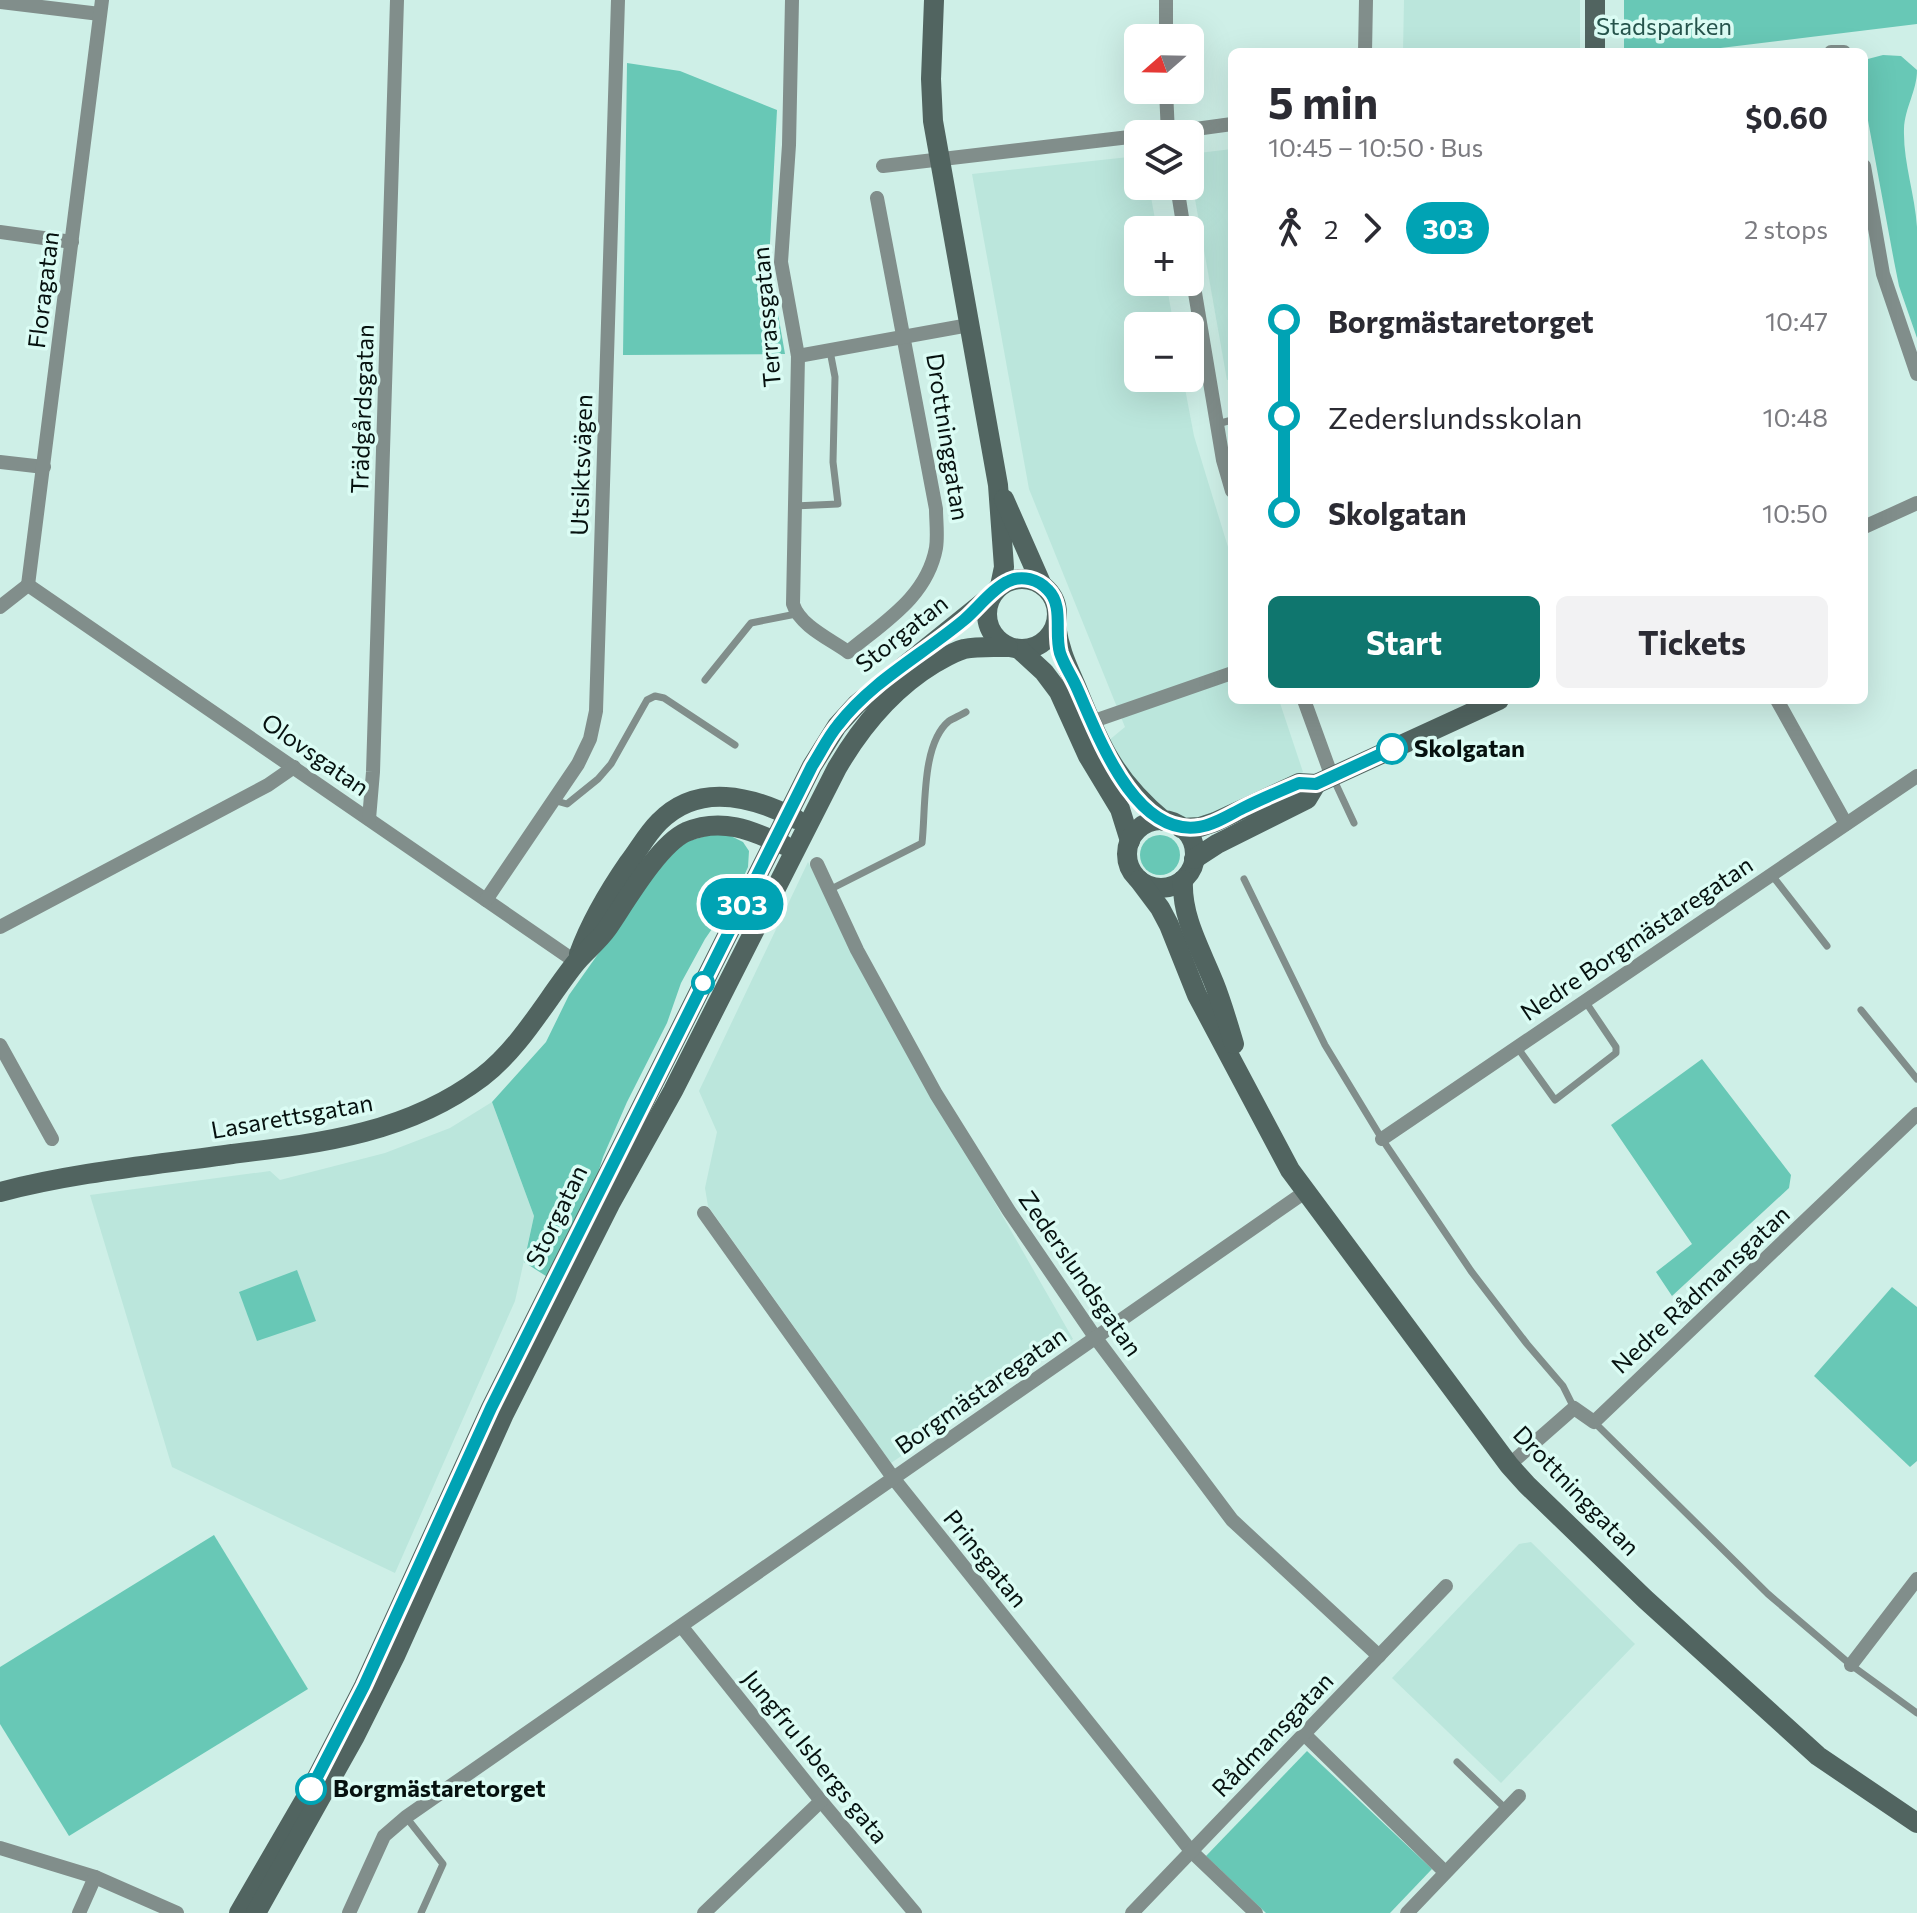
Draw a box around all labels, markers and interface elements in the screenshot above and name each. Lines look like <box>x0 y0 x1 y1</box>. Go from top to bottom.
park label: Stadsparken <box>1596 11 1732 40</box>
north arrow <box>1124 24 1204 104</box>
map controls <box>1124 24 1204 392</box>
text: 5 min <box>1268 74 1378 128</box>
text: $0.60 <box>1745 98 1828 135</box>
button: layers <box>1124 120 1204 200</box>
text: 10:45 – 10:50 · Bus <box>1268 131 1483 162</box>
icon: walk <box>1268 206 1312 250</box>
icon: forward <box>1350 206 1394 250</box>
text: 303 <box>1422 211 1473 245</box>
text: 2 <box>1324 213 1338 244</box>
text: 2 stops <box>1744 213 1828 244</box>
button: + <box>1124 216 1204 296</box>
street label: Floragatan <box>21 230 64 350</box>
street label: Terrassgatan <box>745 246 786 389</box>
text: Borgmästaretorget <box>1328 302 1594 339</box>
text: 10:47 <box>1765 305 1828 336</box>
button: − <box>1124 312 1204 392</box>
street label: Trädgårdsgatan <box>344 324 379 494</box>
street label: Drottninggatan <box>921 351 976 522</box>
street label: Utsiktsvägen <box>564 394 597 536</box>
text: Zederslundsskolan <box>1328 398 1582 435</box>
text: 10:48 <box>1762 401 1828 432</box>
text: Skolgatan <box>1328 494 1467 531</box>
text: 10:50 <box>1762 497 1828 528</box>
street label: Storgatan <box>849 588 953 678</box>
button: Start <box>1268 596 1540 688</box>
button: Tickets <box>1556 596 1828 688</box>
street label: Olovsgatan <box>257 706 375 801</box>
place label: Skolgatan <box>1414 733 1525 762</box>
marker: Skolgatan <box>1377 734 1407 764</box>
street label: Nedre Borgmästaregatan <box>1515 849 1758 1026</box>
line badge: 303 <box>696 878 788 930</box>
text: 303 <box>716 887 768 921</box>
unlabelled marker <box>692 972 714 994</box>
street label: Lasarettsgatan <box>209 1087 375 1144</box>
street label: Storgatan <box>519 1160 593 1271</box>
street label: Zederslundsgatan <box>1013 1185 1149 1361</box>
street label: Nedre Rådmansgatan <box>1605 1199 1795 1379</box>
street label: Borgmästaregatan <box>889 1320 1071 1460</box>
street label: Drottninggatan <box>1508 1419 1646 1561</box>
street label: Prinsgatan <box>938 1503 1034 1613</box>
street label: Jungfru Isbergs gata <box>737 1664 895 1849</box>
street label: Rådmansgatan <box>1205 1666 1339 1802</box>
place label: Borgmästaretorget <box>333 1773 546 1802</box>
marker: Borgmästaretorget <box>296 1774 326 1804</box>

